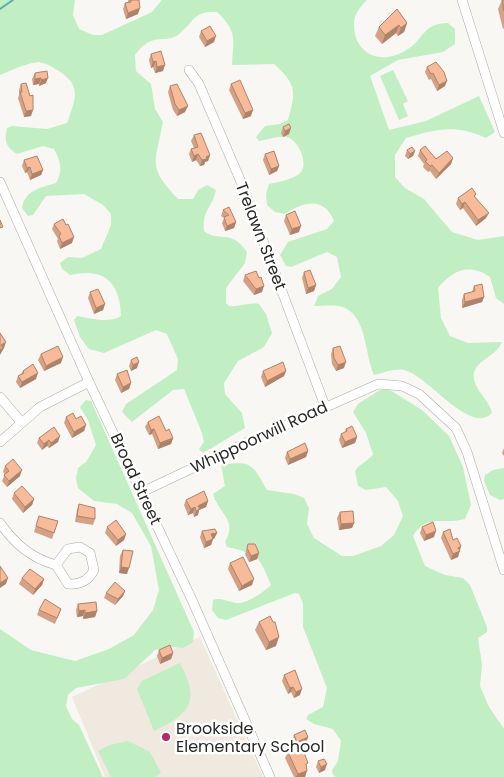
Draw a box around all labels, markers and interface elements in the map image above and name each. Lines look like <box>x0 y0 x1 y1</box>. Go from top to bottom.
street label: Trelawn Street <box>230 179 292 293</box>
street label: Whippoorwill Road <box>187 395 331 479</box>
street label: Broad Street <box>105 429 167 529</box>
place label: Brookside Elementary School <box>176 717 324 758</box>
marker: Brookside Elementary School <box>160 731 172 743</box>

